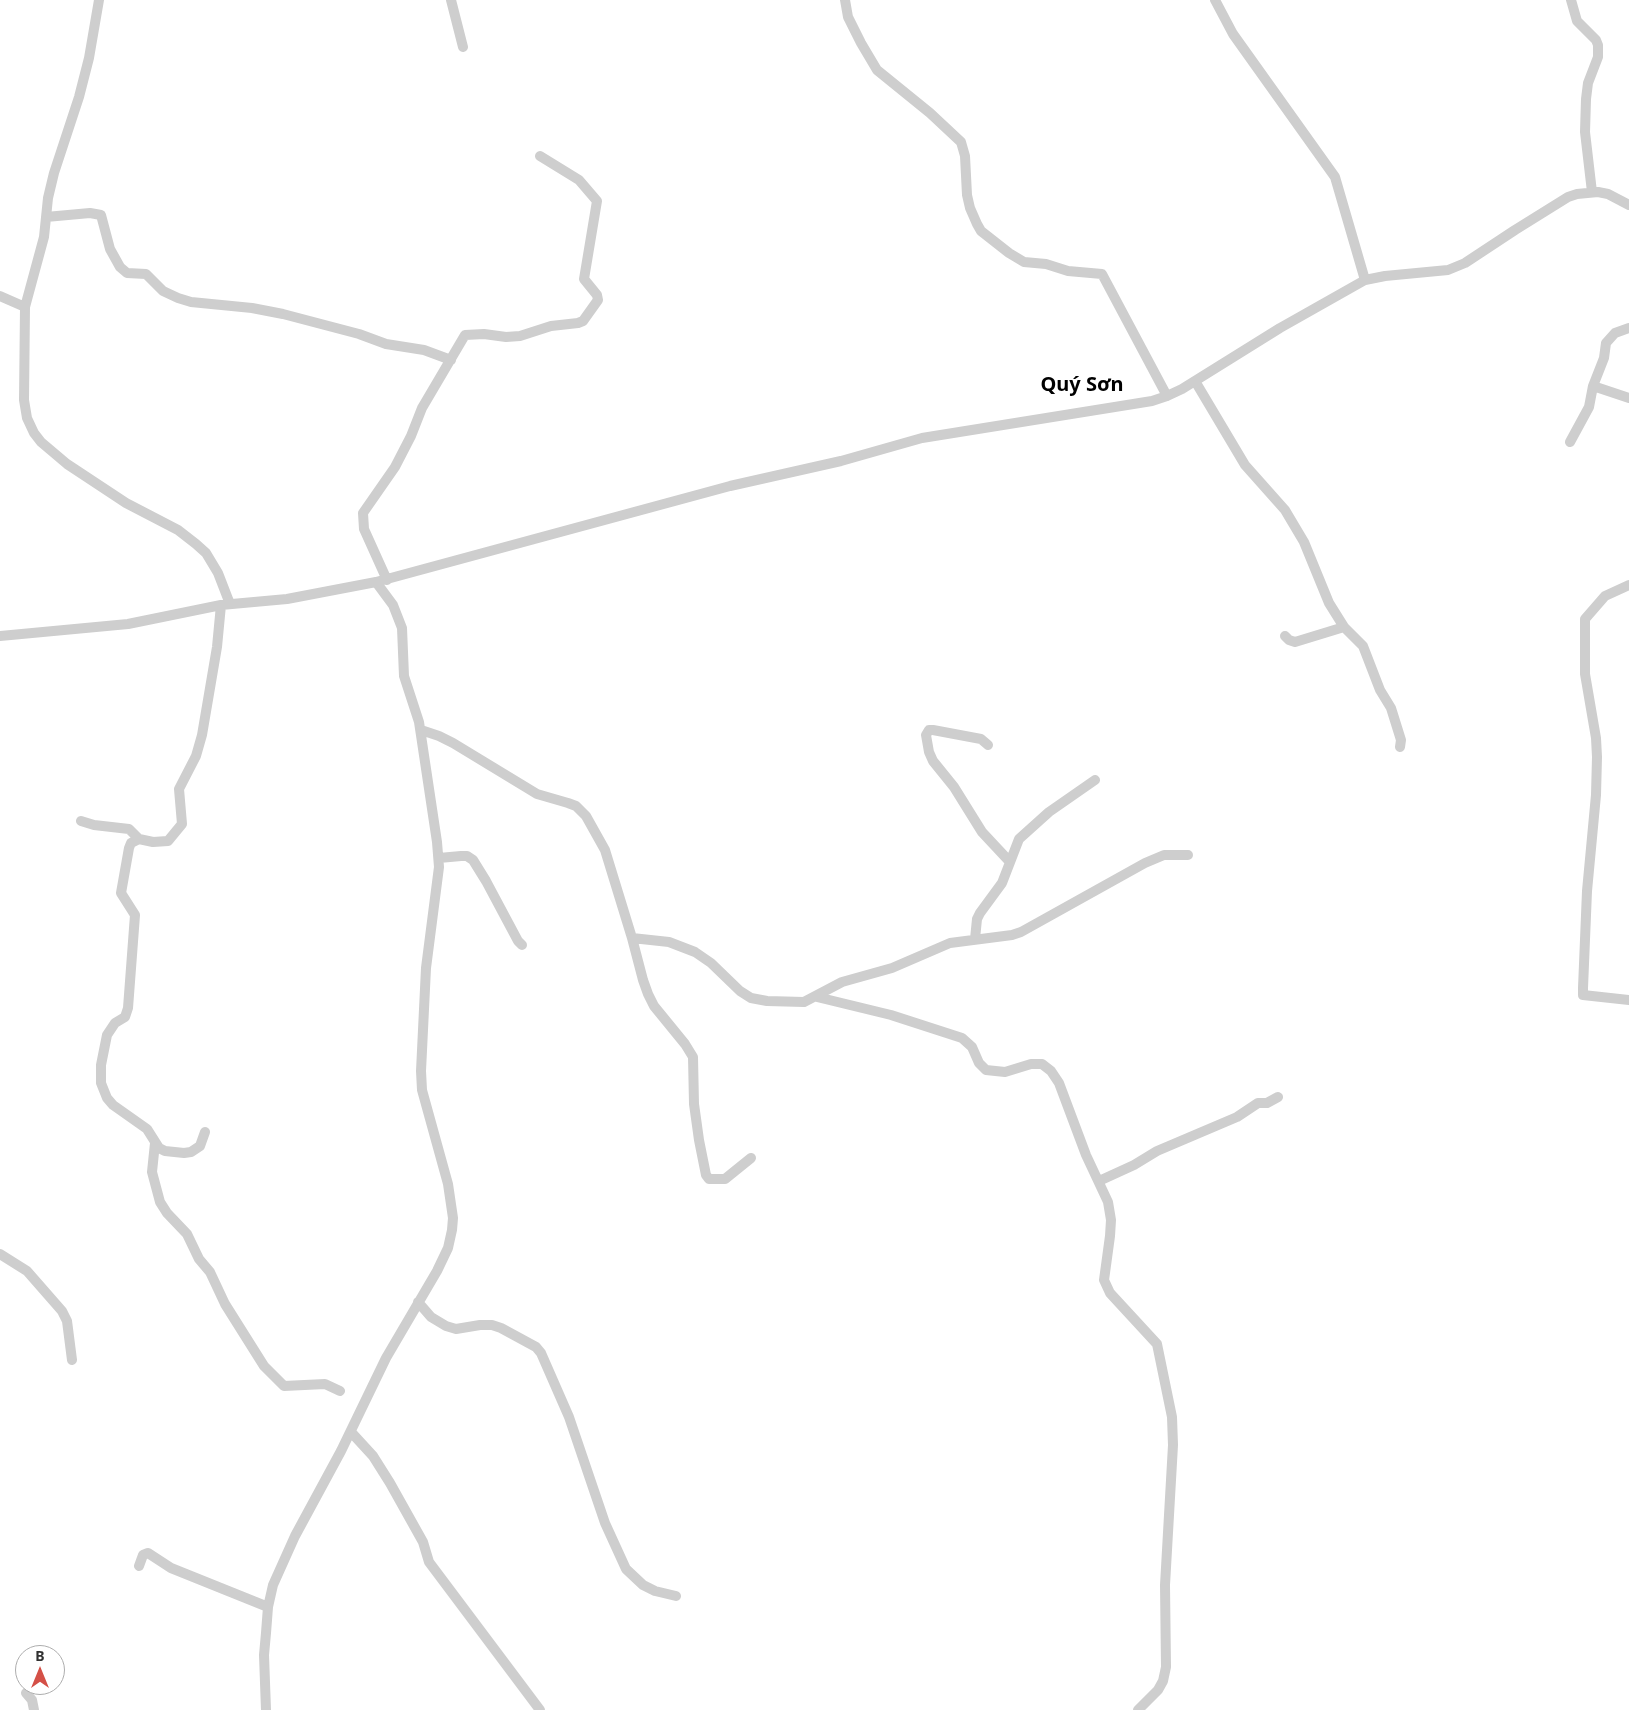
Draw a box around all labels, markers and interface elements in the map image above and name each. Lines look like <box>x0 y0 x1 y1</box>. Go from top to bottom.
district label: Quý Sơn <box>1040 373 1124 397</box>
north arrow <box>15 1645 65 1695</box>
text: B <box>35 1646 45 1665</box>

